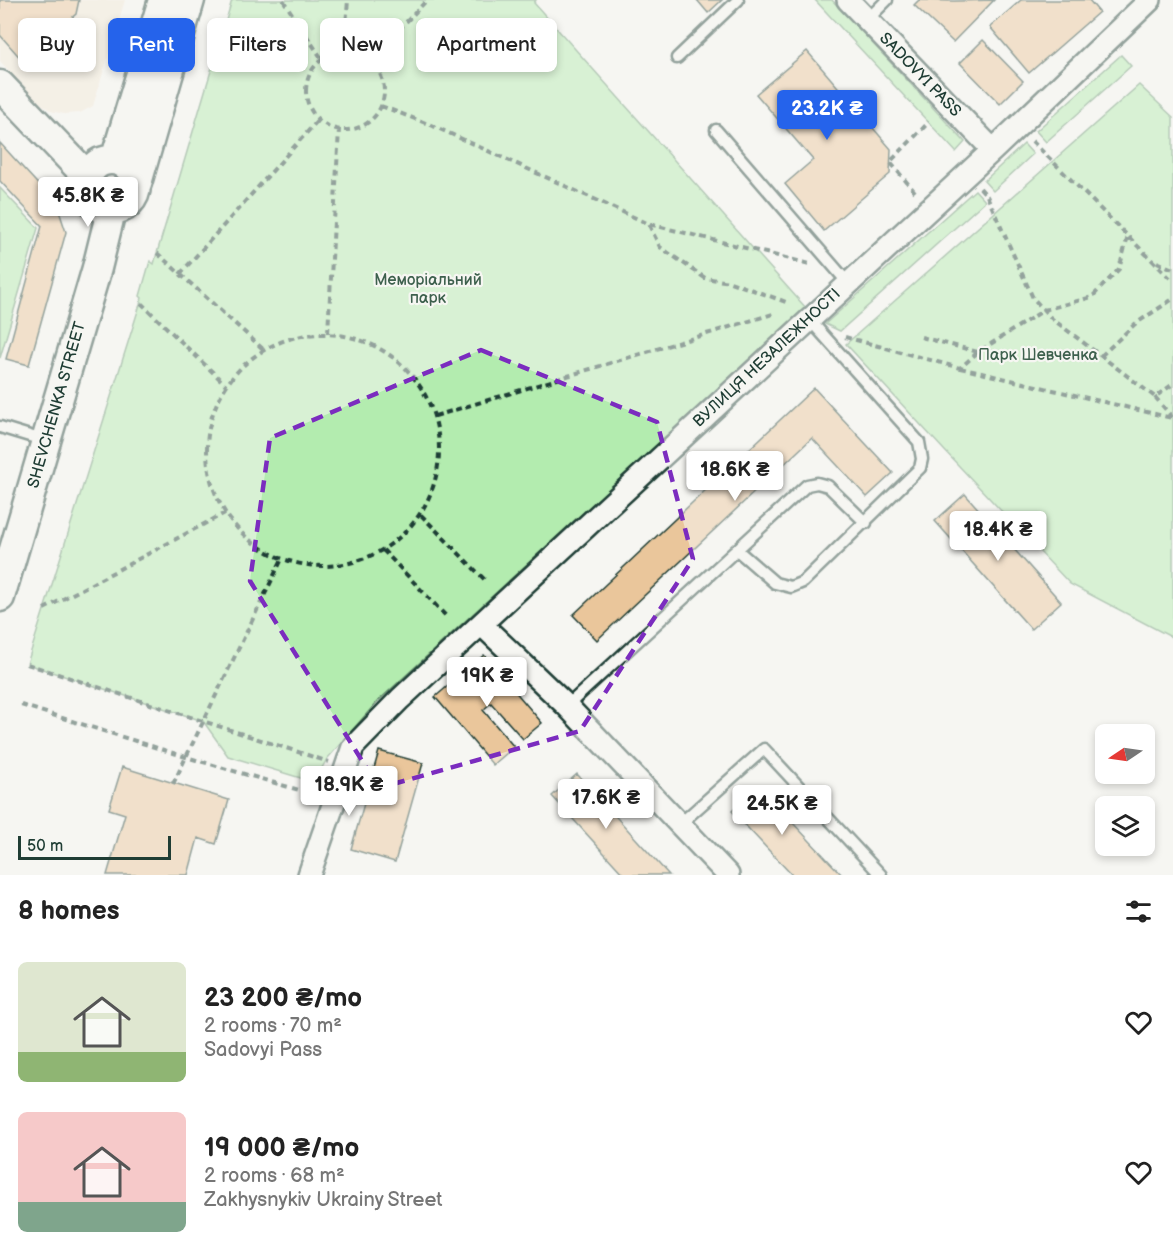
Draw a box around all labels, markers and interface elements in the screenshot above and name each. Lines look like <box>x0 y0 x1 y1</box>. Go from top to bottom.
chip: Buy <box>18 18 96 72</box>
chip: Rent <box>108 18 195 72</box>
chip: Filters <box>207 18 308 72</box>
chip: New <box>320 18 404 72</box>
chip: Apartment <box>416 18 557 72</box>
street label: SADOVYI PASS <box>875 29 965 121</box>
pin: 23.2K ₴ <box>772 90 882 141</box>
text: 23.2K ₴ <box>791 97 863 121</box>
pin: 45.8K ₴ <box>33 177 143 228</box>
text: 45.8K ₴ <box>52 184 124 208</box>
park label: Меморіальний парк <box>374 271 482 308</box>
street label: ВУЛИЦЯ НЕЗАЛЕЖНОСТІ <box>689 285 845 431</box>
street label: SHEVCHENKA STREET <box>24 319 90 490</box>
park label: Парк Шевченка <box>978 346 1099 365</box>
pin: 18.6K ₴ <box>680 451 790 502</box>
text: 18.6K ₴ <box>700 458 770 482</box>
pin: 18.4K ₴ <box>943 511 1053 562</box>
text: 18.4K ₴ <box>964 518 1032 542</box>
pin: 19K ₴ <box>445 657 529 708</box>
text: 19K ₴ <box>461 664 513 688</box>
north arrow <box>1095 724 1155 784</box>
map controls <box>1095 724 1155 856</box>
pin: 18.9K ₴ <box>294 766 404 817</box>
text: 18.9K ₴ <box>315 773 383 797</box>
pin: 17.6K ₴ <box>551 779 661 830</box>
pin: 24.5K ₴ <box>727 785 837 836</box>
text: 17.6K ₴ <box>572 786 640 810</box>
text: 24.5K ₴ <box>746 792 818 816</box>
button: layers <box>1095 796 1155 856</box>
scale bar <box>18 833 171 860</box>
text: 50 m <box>27 837 63 856</box>
icon: filters <box>1122 895 1155 928</box>
text: 8 homes <box>18 896 120 927</box>
text: 23 200 ₴/mo <box>204 983 362 1014</box>
icon: home <box>66 986 138 1058</box>
icon: heart <box>1122 1006 1155 1039</box>
text: 2 rooms · 70 m² <box>204 1014 342 1038</box>
text: Sadovyi Pass <box>204 1038 322 1062</box>
text: 19 000 ₴/mo <box>204 1133 359 1164</box>
icon: home <box>66 1136 138 1208</box>
icon: heart <box>1122 1156 1155 1189</box>
text: 2 rooms · 68 m² <box>204 1164 345 1188</box>
text: Zakhysnykiv Ukrainy Street <box>204 1188 442 1212</box>

